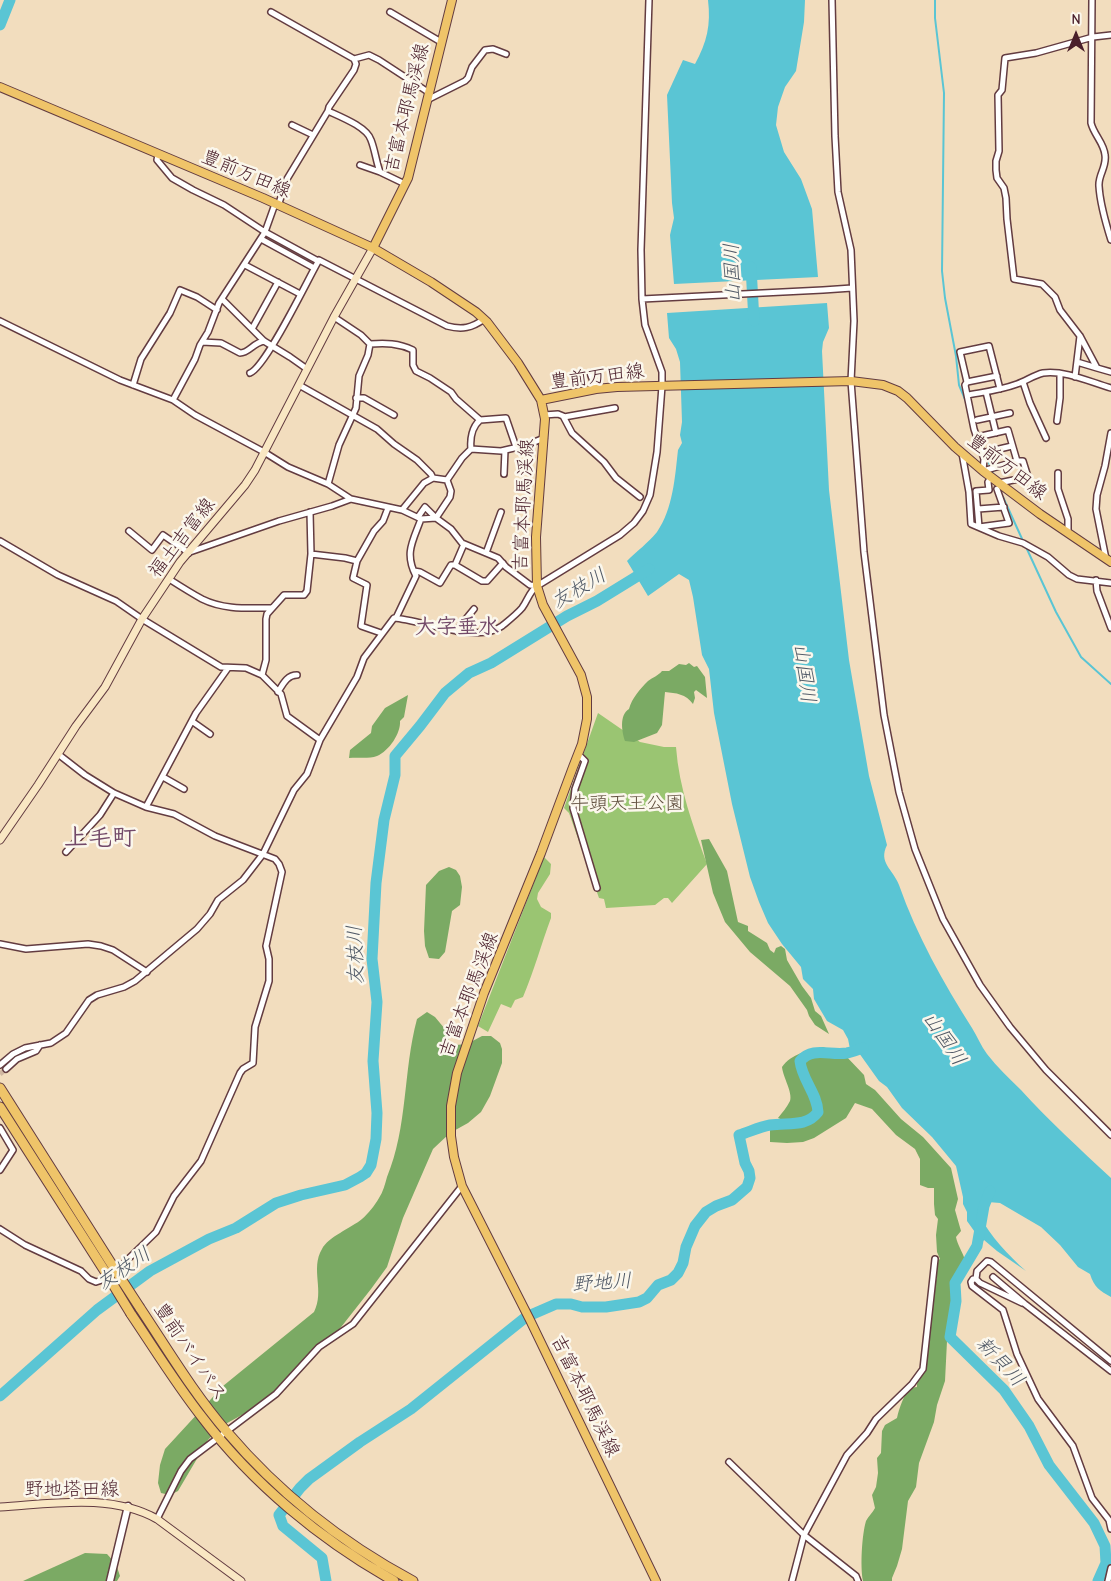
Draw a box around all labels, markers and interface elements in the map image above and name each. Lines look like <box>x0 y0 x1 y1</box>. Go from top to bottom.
north arrow <box>1051 10 1101 60</box>
text: N <box>1071 11 1081 28</box>
street label: 吉富本耶馬渓線 <box>380 41 434 175</box>
street label: 豊前万田線 <box>198 145 294 203</box>
water label: 山国川 <box>720 243 746 303</box>
street label: 豊前万田線 <box>548 360 646 394</box>
street label: 豊前万田線 <box>963 429 1051 505</box>
street label: 吉富本耶馬渓線 <box>509 438 539 572</box>
street label: 福土吉富線 <box>144 494 220 582</box>
water label: 友枝川 <box>547 563 611 615</box>
district label: 大字垂水 <box>415 614 499 640</box>
water label: 山国川 <box>788 642 820 704</box>
park label: 牛頭天王公園 <box>570 793 684 815</box>
district label: 上毛町 <box>64 824 136 852</box>
water label: 友枝川 <box>343 925 369 985</box>
street label: 吉富本耶馬渓線 <box>435 929 503 1061</box>
water label: 山国川 <box>917 1007 971 1071</box>
water label: 友枝川 <box>92 1242 156 1296</box>
water label: 野地川 <box>571 1269 633 1297</box>
street label: 豊前バイパス <box>149 1298 231 1406</box>
street label: 吉富本耶馬渓線 <box>546 1331 624 1461</box>
water label: 新貝川 <box>971 1332 1029 1392</box>
street label: 野地塔田線 <box>25 1479 119 1501</box>

